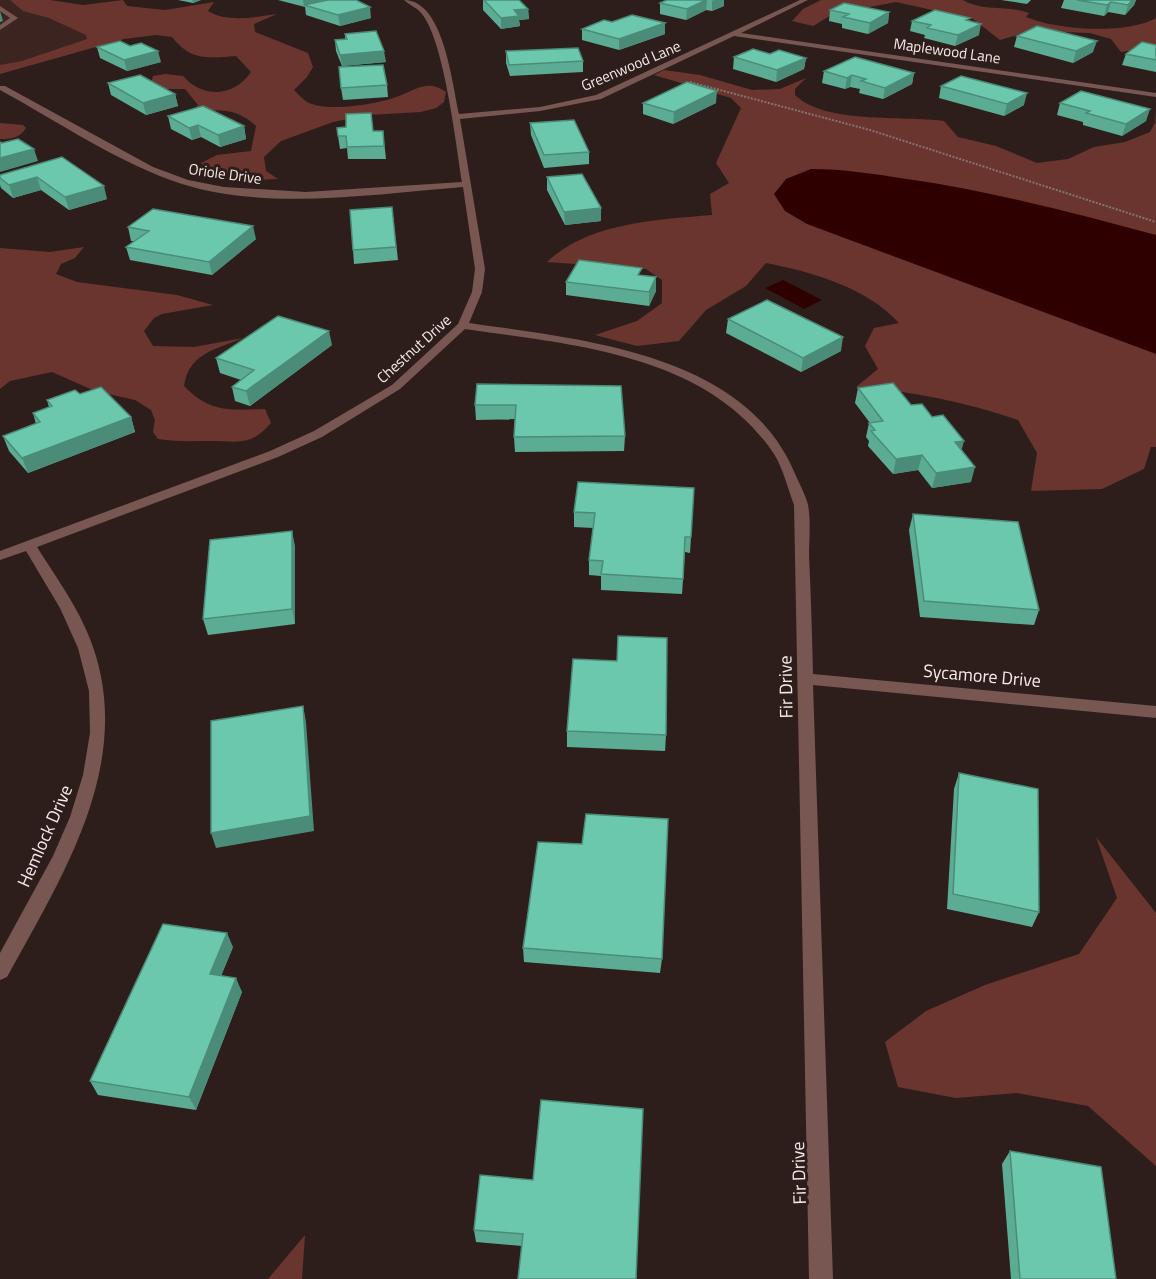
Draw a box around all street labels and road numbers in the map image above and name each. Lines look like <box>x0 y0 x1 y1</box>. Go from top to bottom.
street label: Maplewood Lane <box>892 32 1002 69</box>
street label: Greenwood Lane <box>577 34 684 97</box>
street label: Oriole Drive <box>187 157 263 190</box>
street label: Chestnut Drive <box>371 309 456 388</box>
street label: Fir Drive <box>771 655 800 719</box>
street label: Sycamore Drive <box>922 657 1042 694</box>
street label: Hemlock Drive <box>10 780 79 891</box>
street label: Fir Drive <box>784 1141 813 1205</box>

